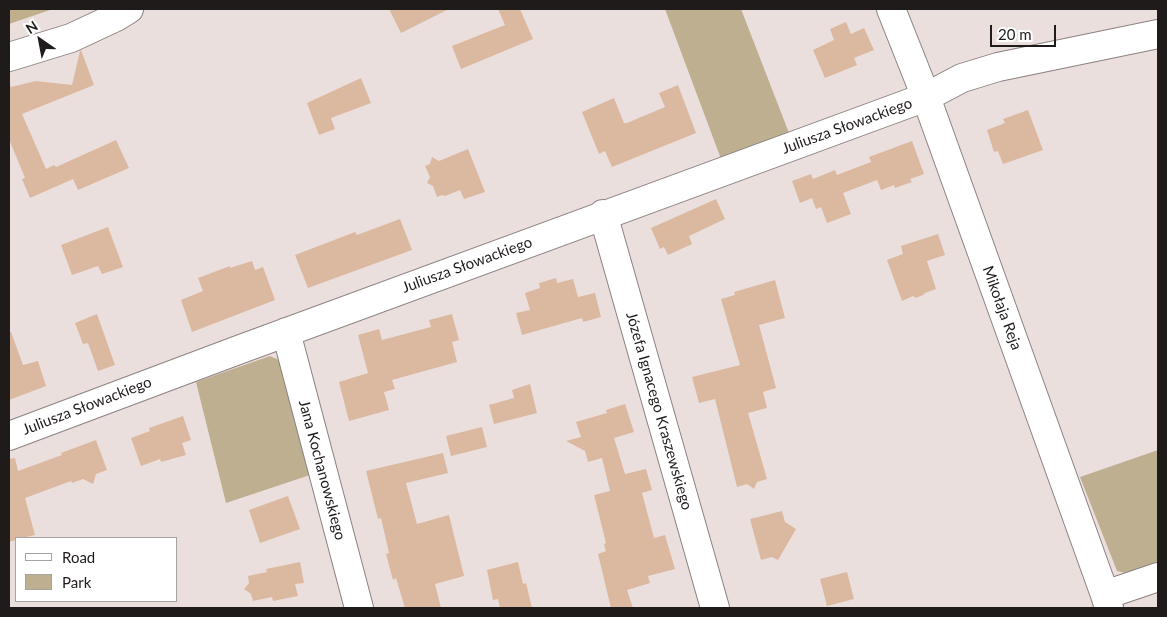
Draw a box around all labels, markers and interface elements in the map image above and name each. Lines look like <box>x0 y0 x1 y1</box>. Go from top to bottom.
north arrow <box>15 15 65 65</box>
scale bar <box>992 15 1058 47</box>
text: N <box>22 17 41 37</box>
text: 20 m <box>998 25 1032 43</box>
street label: Juliusza Słowackiego <box>779 94 915 158</box>
street label: Juliusza Słowackiego <box>399 233 535 297</box>
street label: Mikołaja Reja <box>978 264 1026 352</box>
street label: Józefa Ignacego Kraszewskiego <box>622 310 696 512</box>
street label: Juliusza Słowackiego <box>20 373 154 439</box>
street label: Jana Kochanowskiego <box>295 398 349 542</box>
legend <box>15 537 178 602</box>
text: Road <box>62 548 95 566</box>
text: Park <box>62 573 91 591</box>

